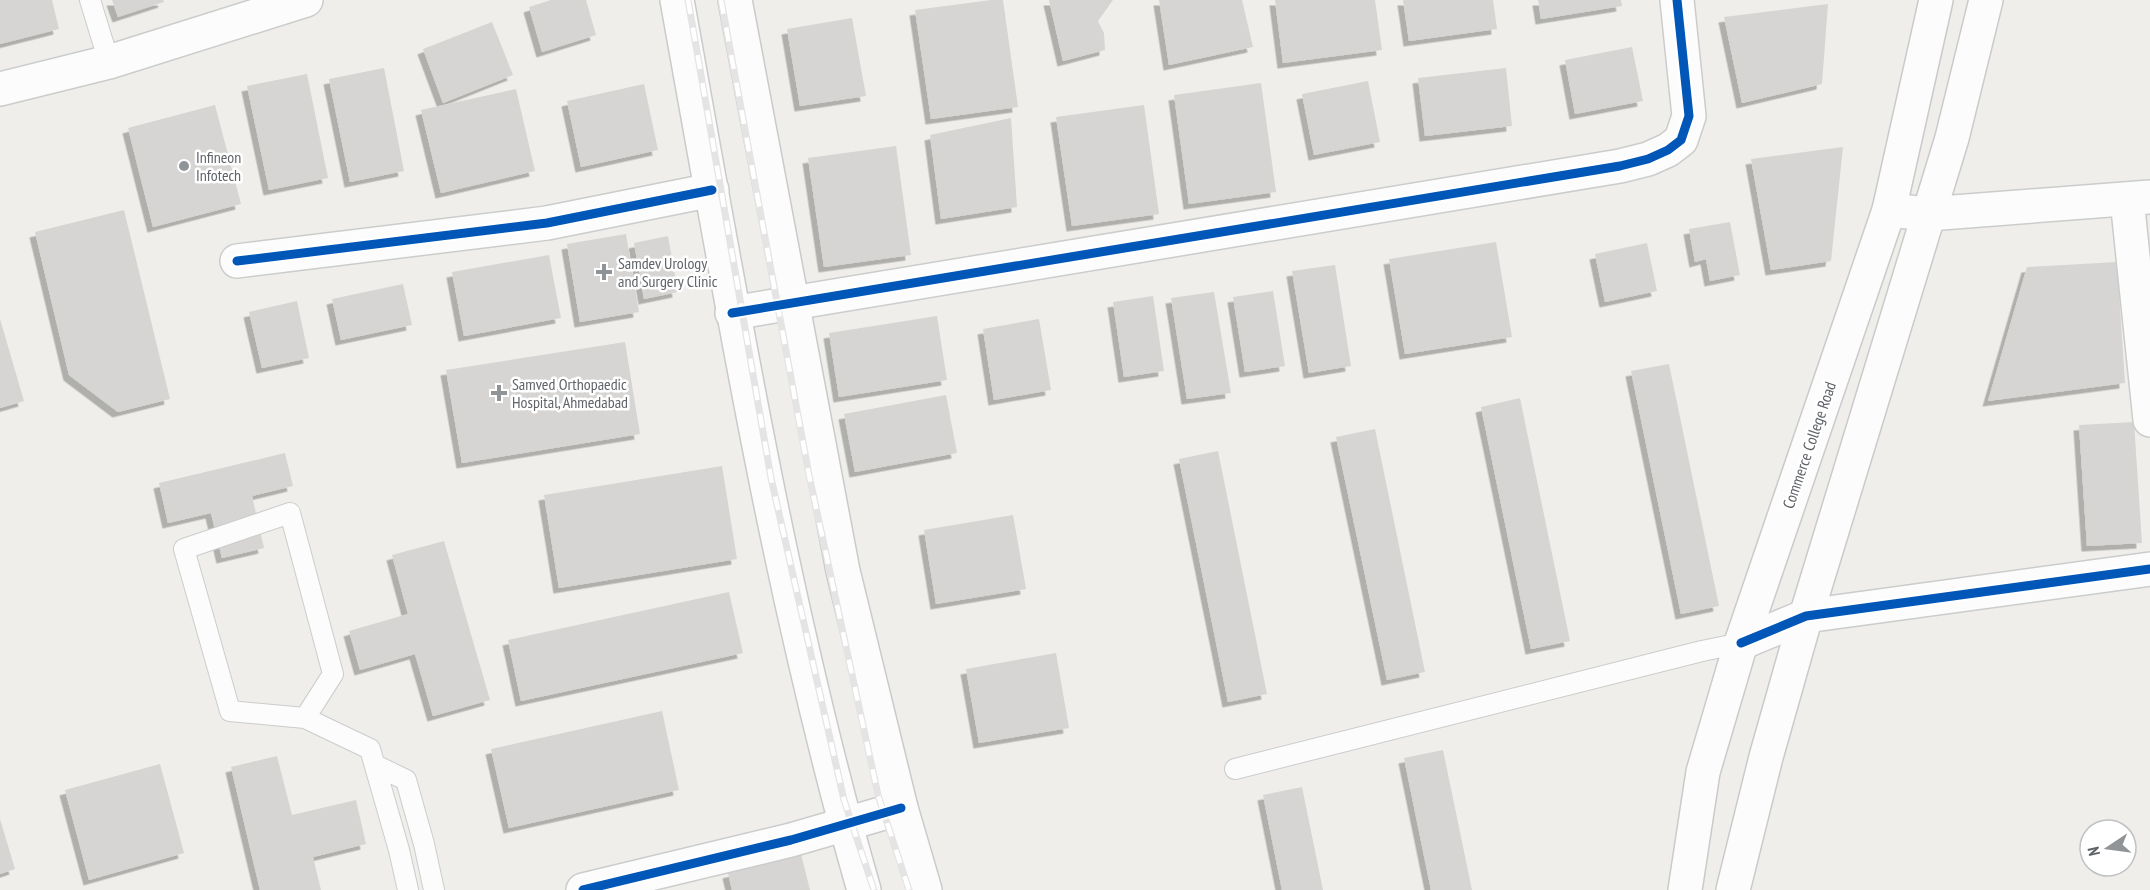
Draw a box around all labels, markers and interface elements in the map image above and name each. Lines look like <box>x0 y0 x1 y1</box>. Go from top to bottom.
place label: Infineon Infotech <box>196 147 241 185</box>
marker: Infineon Infotech <box>177 159 191 173</box>
place label: Samdev Urology and Surgery Clinic <box>618 253 718 291</box>
marker: Samdev Urology and Surgery Clinic <box>595 263 613 281</box>
place label: Samved Orthopaedic Hospital, Ahmedabad <box>512 374 628 412</box>
street label: Commerce College Road <box>1778 379 1840 511</box>
marker: Samved Orthopaedic Hospital, Ahmedabad <box>490 384 508 402</box>
north arrow <box>2078 818 2138 878</box>
text: N <box>2083 845 2104 858</box>

